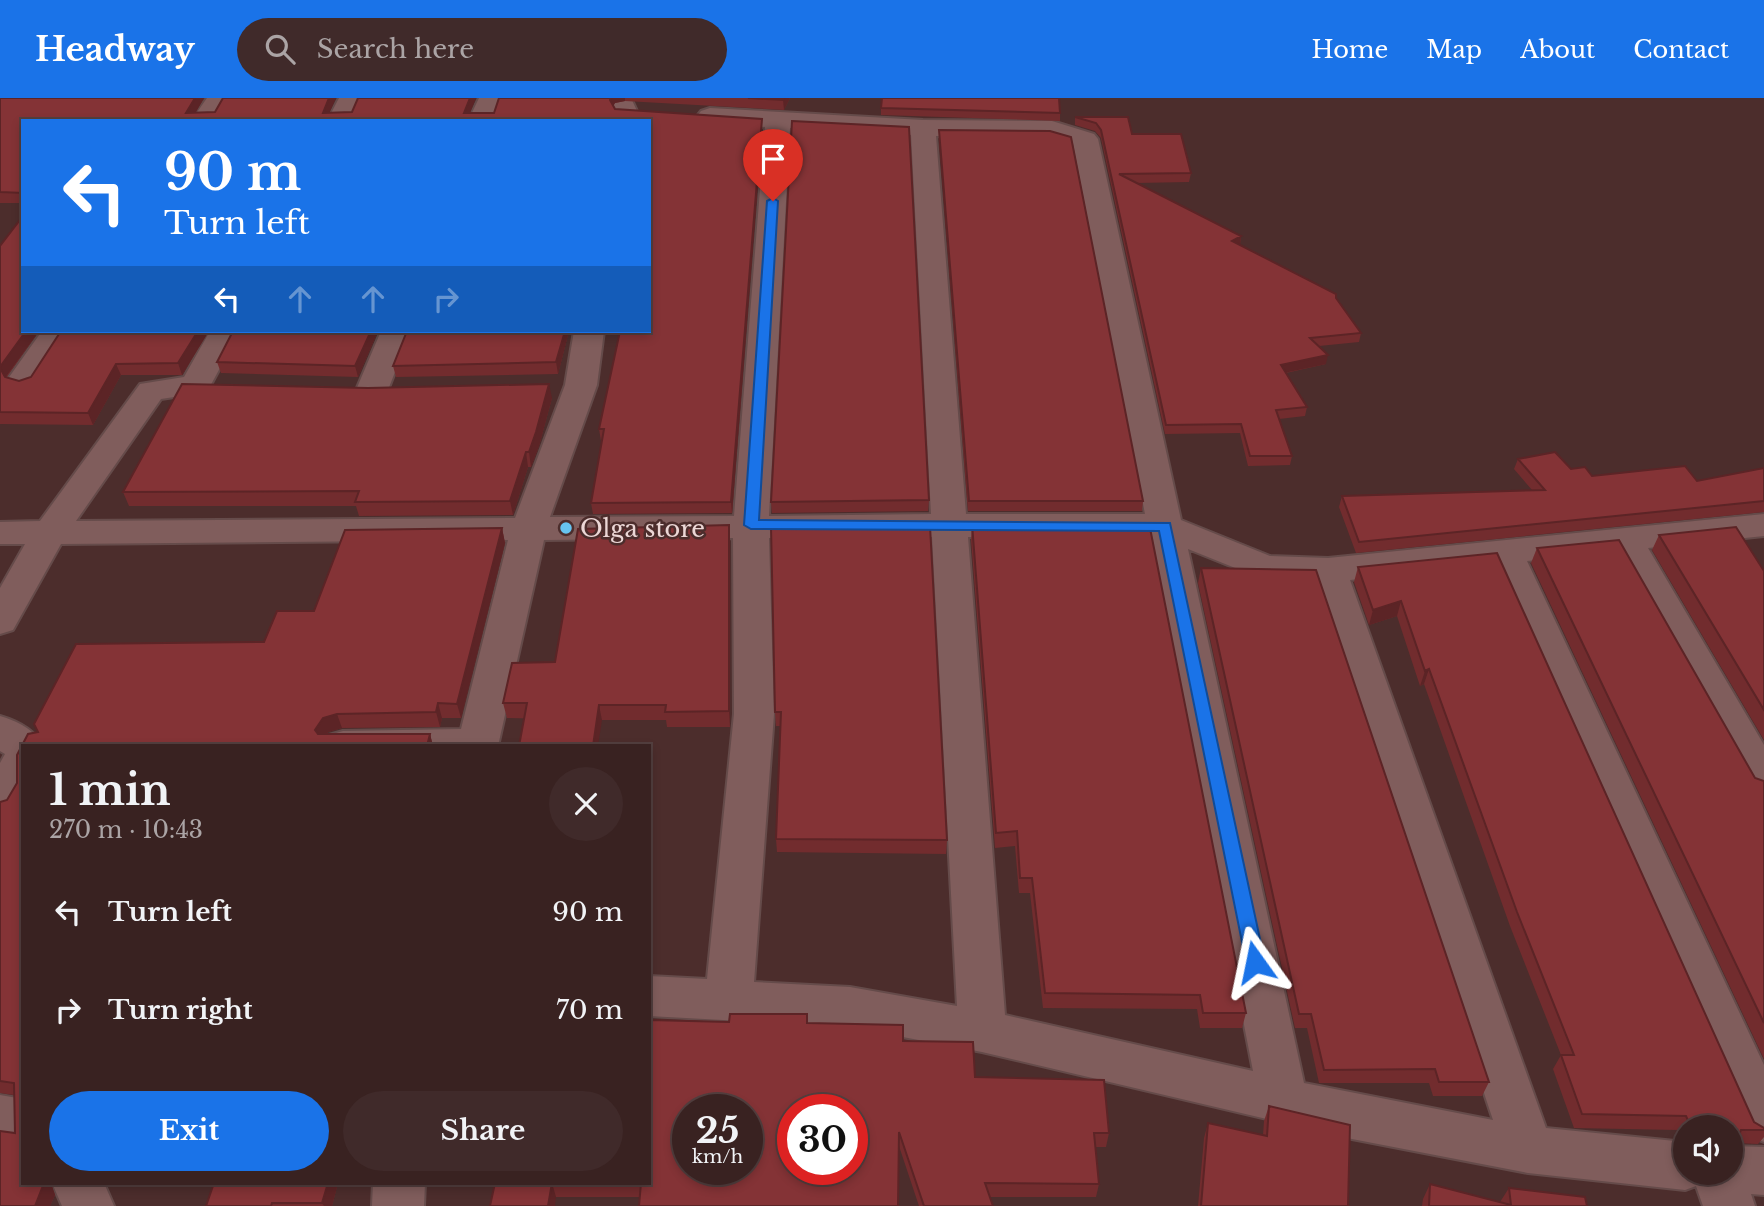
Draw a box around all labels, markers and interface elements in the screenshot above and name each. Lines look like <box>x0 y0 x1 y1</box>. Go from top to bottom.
search box <box>237 18 727 81</box>
text: Headway <box>35 29 195 70</box>
icon: search <box>261 30 299 68</box>
text: Search here <box>317 33 474 65</box>
text: Home <box>1312 35 1388 64</box>
text: Map <box>1426 35 1482 64</box>
text: About <box>1520 35 1595 64</box>
text: Contact <box>1633 35 1729 64</box>
pin <box>743 129 803 201</box>
icon: arrive <box>754 140 792 178</box>
text: 90 m <box>164 142 301 203</box>
icon: left <box>49 147 140 238</box>
text: Turn left <box>164 203 310 243</box>
icon: left <box>208 280 246 318</box>
icon: ahead <box>281 280 319 318</box>
icon: ahead <box>354 280 392 318</box>
icon: right <box>427 280 465 318</box>
place label: Olga store <box>580 514 705 543</box>
marker: Olga store <box>558 520 574 536</box>
text: 1 min <box>49 764 171 816</box>
button: close <box>549 767 623 841</box>
text: 270 m · 10:43 <box>49 816 203 844</box>
icon: left <box>49 893 87 931</box>
text: Turn left <box>108 896 232 928</box>
text: 90 m <box>552 896 623 928</box>
position arrow <box>1218 925 1292 999</box>
icon: right <box>49 991 87 1029</box>
text: Turn right <box>108 994 253 1026</box>
text: 70 m <box>556 994 623 1026</box>
button: Exit <box>49 1091 329 1171</box>
button: Share <box>343 1091 623 1171</box>
speed limit sign: 30 <box>777 1094 868 1185</box>
text: 25 <box>696 1109 739 1152</box>
map controls <box>1673 1115 1743 1185</box>
button: sound <box>1673 1115 1743 1185</box>
text: km/h <box>692 1146 743 1168</box>

